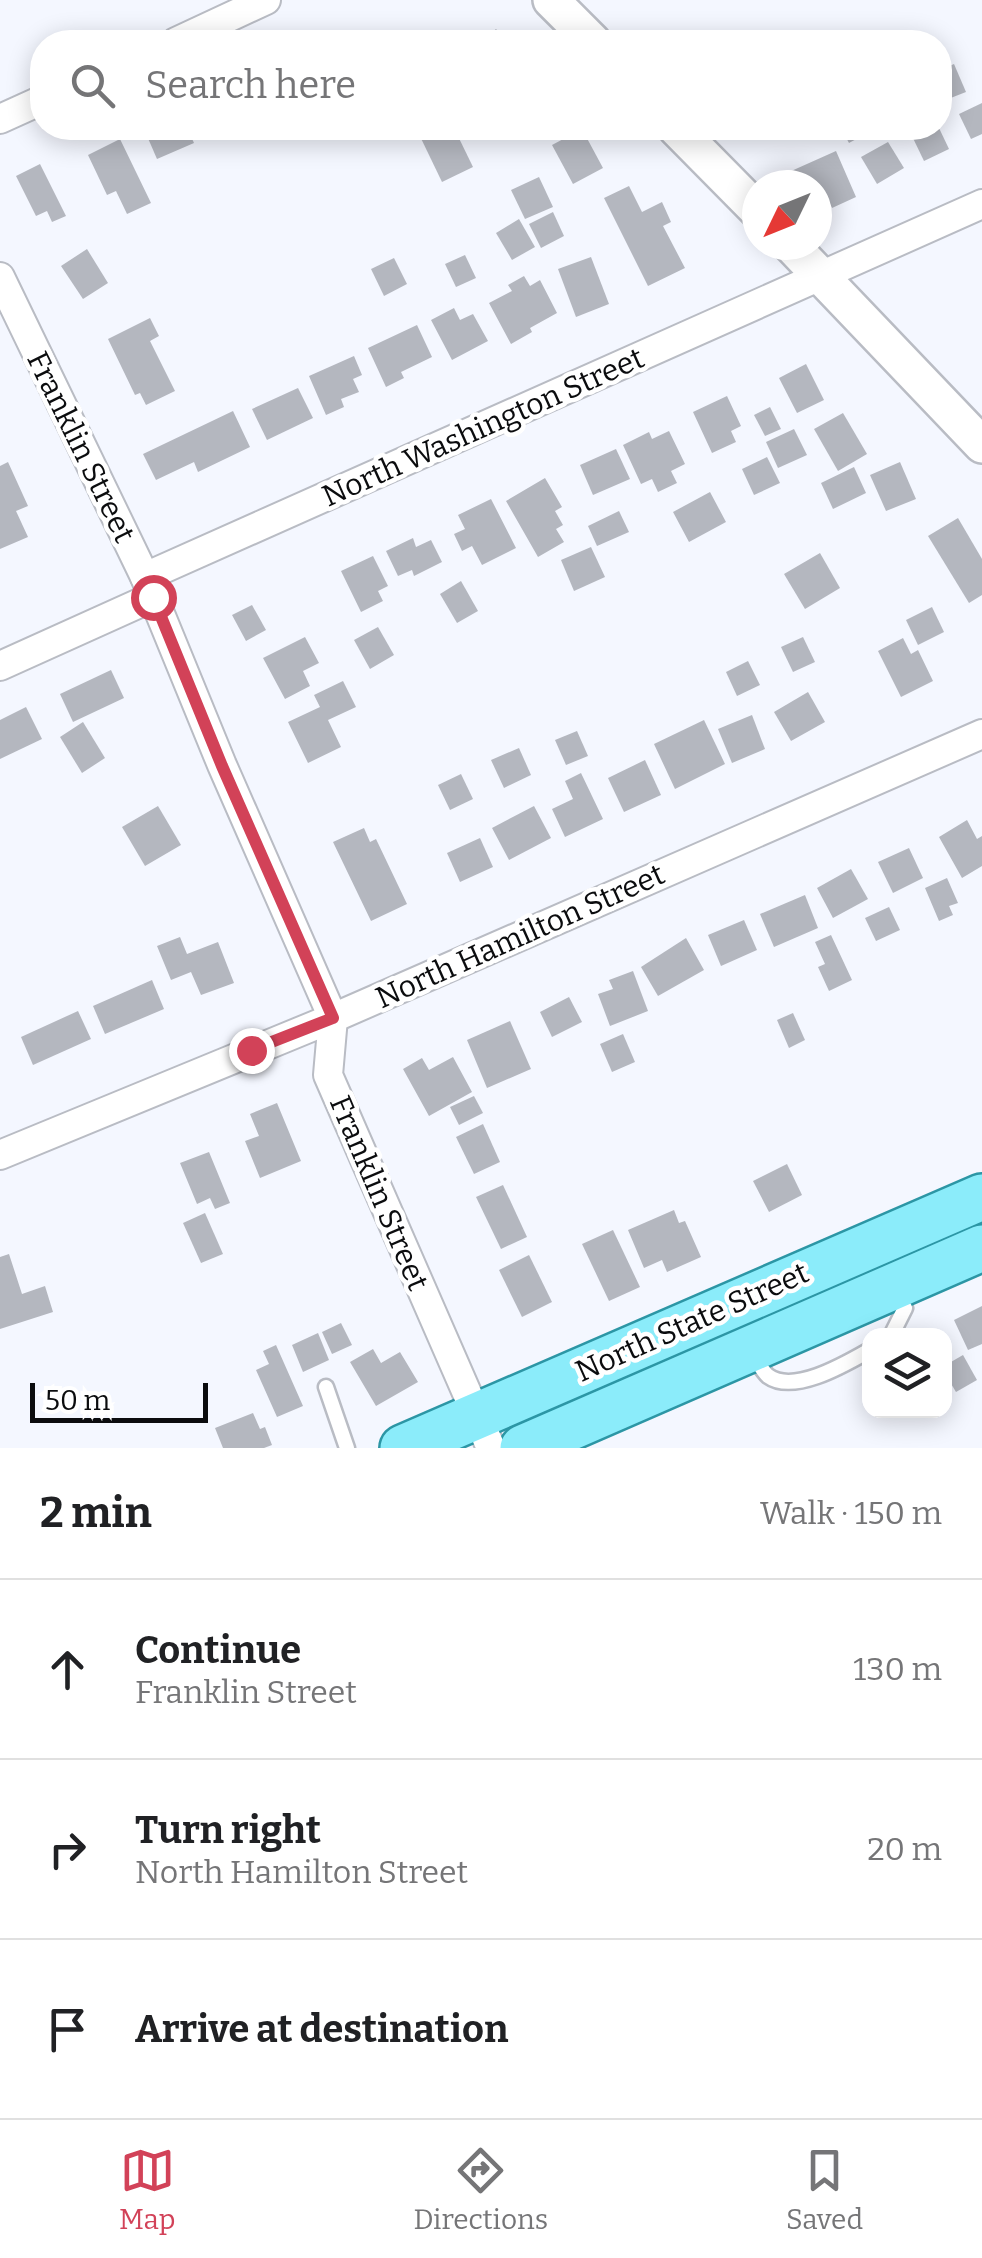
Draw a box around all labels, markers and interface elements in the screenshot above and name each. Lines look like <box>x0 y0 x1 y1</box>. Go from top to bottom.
search box <box>30 30 952 140</box>
icon: search <box>65 58 120 113</box>
text: Search here <box>145 62 356 108</box>
north arrow <box>742 170 832 260</box>
street label: North Washington Street <box>316 340 650 514</box>
street label: Franklin Street <box>19 346 143 548</box>
route start <box>131 575 177 621</box>
street label: North Hamilton Street <box>370 856 670 1016</box>
route end <box>229 1028 275 1074</box>
street label: Franklin Street <box>322 1090 436 1296</box>
street label: North State Street <box>570 1254 814 1390</box>
map controls <box>862 1328 952 1418</box>
button: layers <box>862 1328 952 1418</box>
scale bar <box>30 1378 208 1422</box>
text: 50 m <box>45 1384 110 1417</box>
text: 2 min <box>40 1488 152 1538</box>
text: Walk · 150 m <box>760 1494 942 1532</box>
text: Continue <box>135 1627 301 1673</box>
icon: ahead <box>40 1642 95 1697</box>
text: 130 m <box>853 1650 942 1688</box>
text: Franklin Street <box>135 1673 357 1711</box>
text: Turn right <box>135 1807 321 1853</box>
icon: right <box>40 1822 95 1877</box>
text: 20 m <box>867 1830 942 1868</box>
text: North Hamilton Street <box>135 1853 468 1891</box>
icon: arrive <box>40 2002 95 2057</box>
text: Arrive at destination <box>135 2006 508 2052</box>
tab: Map <box>119 2143 175 2236</box>
tab: Directions <box>413 2143 548 2236</box>
tab: Saved <box>786 2143 863 2236</box>

